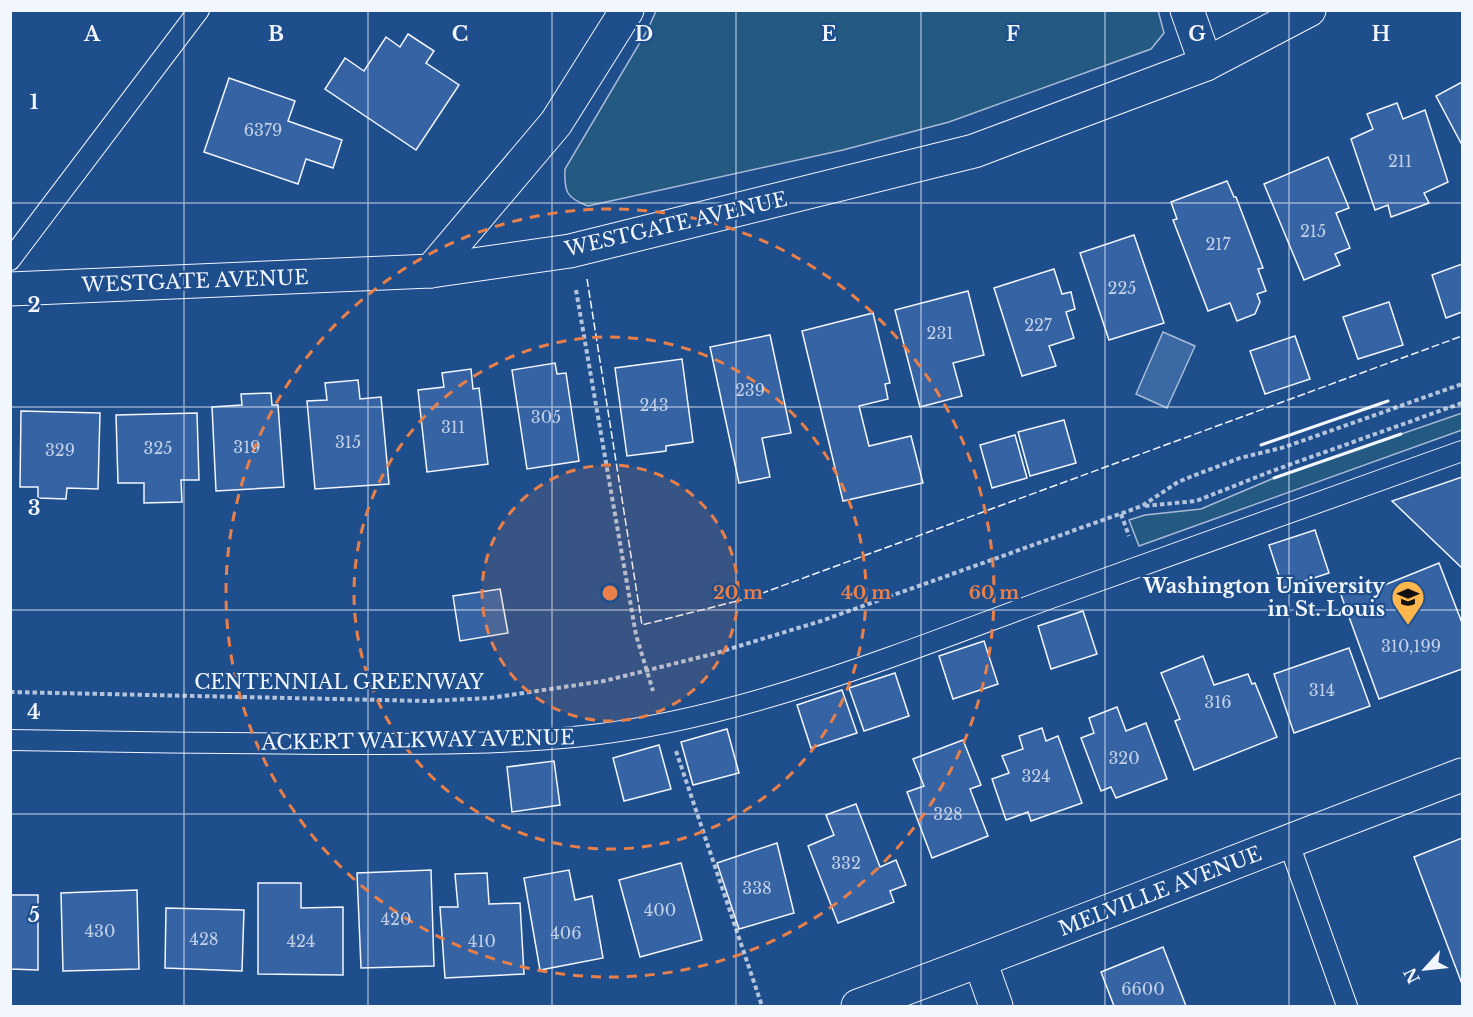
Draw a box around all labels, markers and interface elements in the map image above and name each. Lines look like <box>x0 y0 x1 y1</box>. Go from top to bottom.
text: A <box>83 22 101 46</box>
text: B <box>268 22 284 46</box>
text: C <box>452 22 468 46</box>
text: D <box>635 22 653 46</box>
text: E <box>821 22 837 46</box>
text: F <box>1006 22 1020 46</box>
text: G <box>1188 22 1206 46</box>
text: H <box>1372 22 1391 46</box>
text: 1 <box>30 90 39 114</box>
house number: 6379 <box>244 120 282 140</box>
house number: 211 <box>1388 151 1412 171</box>
street label: WESTGATE AVENUE <box>562 187 789 261</box>
house number: 215 <box>1300 221 1326 241</box>
house number: 217 <box>1205 234 1231 254</box>
street label: WESTGATE AVENUE <box>80 265 309 297</box>
house number: 225 <box>1108 278 1136 298</box>
text: 2 <box>27 293 41 317</box>
house number: 227 <box>1024 315 1053 335</box>
house number: 231 <box>927 323 953 343</box>
house number: 239 <box>735 380 765 400</box>
house number: 243 <box>639 395 669 415</box>
house number: 305 <box>531 407 561 427</box>
house number: 311 <box>441 417 465 437</box>
house number: 315 <box>335 432 361 452</box>
house number: 319 <box>233 437 261 457</box>
house number: 325 <box>144 438 172 458</box>
house number: 329 <box>45 440 75 460</box>
text: 3 <box>28 496 40 520</box>
place label: Washington University in St. Louis <box>1142 574 1386 621</box>
school or university icon: Washington University in St. Louis <box>1390 579 1426 626</box>
text: 20 m <box>713 582 763 604</box>
text: 40 m <box>841 582 891 604</box>
text: 60 m <box>969 582 1019 604</box>
centre of rings <box>600 583 620 603</box>
house number: 310,199 <box>1381 636 1441 656</box>
street label: CENTENNIAL GREENWAY <box>194 670 484 694</box>
house number: 314 <box>1309 680 1335 700</box>
house number: 316 <box>1204 692 1232 712</box>
text: 4 <box>27 700 41 724</box>
street label: ACKERT WALKWAY AVENUE <box>260 725 575 755</box>
house number: 320 <box>1108 748 1140 768</box>
house number: 324 <box>1021 766 1051 786</box>
house number: 328 <box>933 804 963 824</box>
street label: MELVILLE AVENUE <box>1055 841 1265 941</box>
house number: 332 <box>831 853 861 873</box>
house number: 338 <box>742 878 772 898</box>
house number: 400 <box>644 900 676 920</box>
text: 5 <box>28 903 40 927</box>
house number: 420 <box>381 909 411 929</box>
house number: 430 <box>85 921 115 941</box>
house number: 406 <box>550 923 582 943</box>
house number: 428 <box>190 929 218 949</box>
house number: 424 <box>287 931 315 951</box>
house number: 410 <box>468 931 496 951</box>
north arrow <box>1395 939 1455 999</box>
text: N <box>1399 965 1424 987</box>
house number: 6600 <box>1121 979 1165 999</box>

